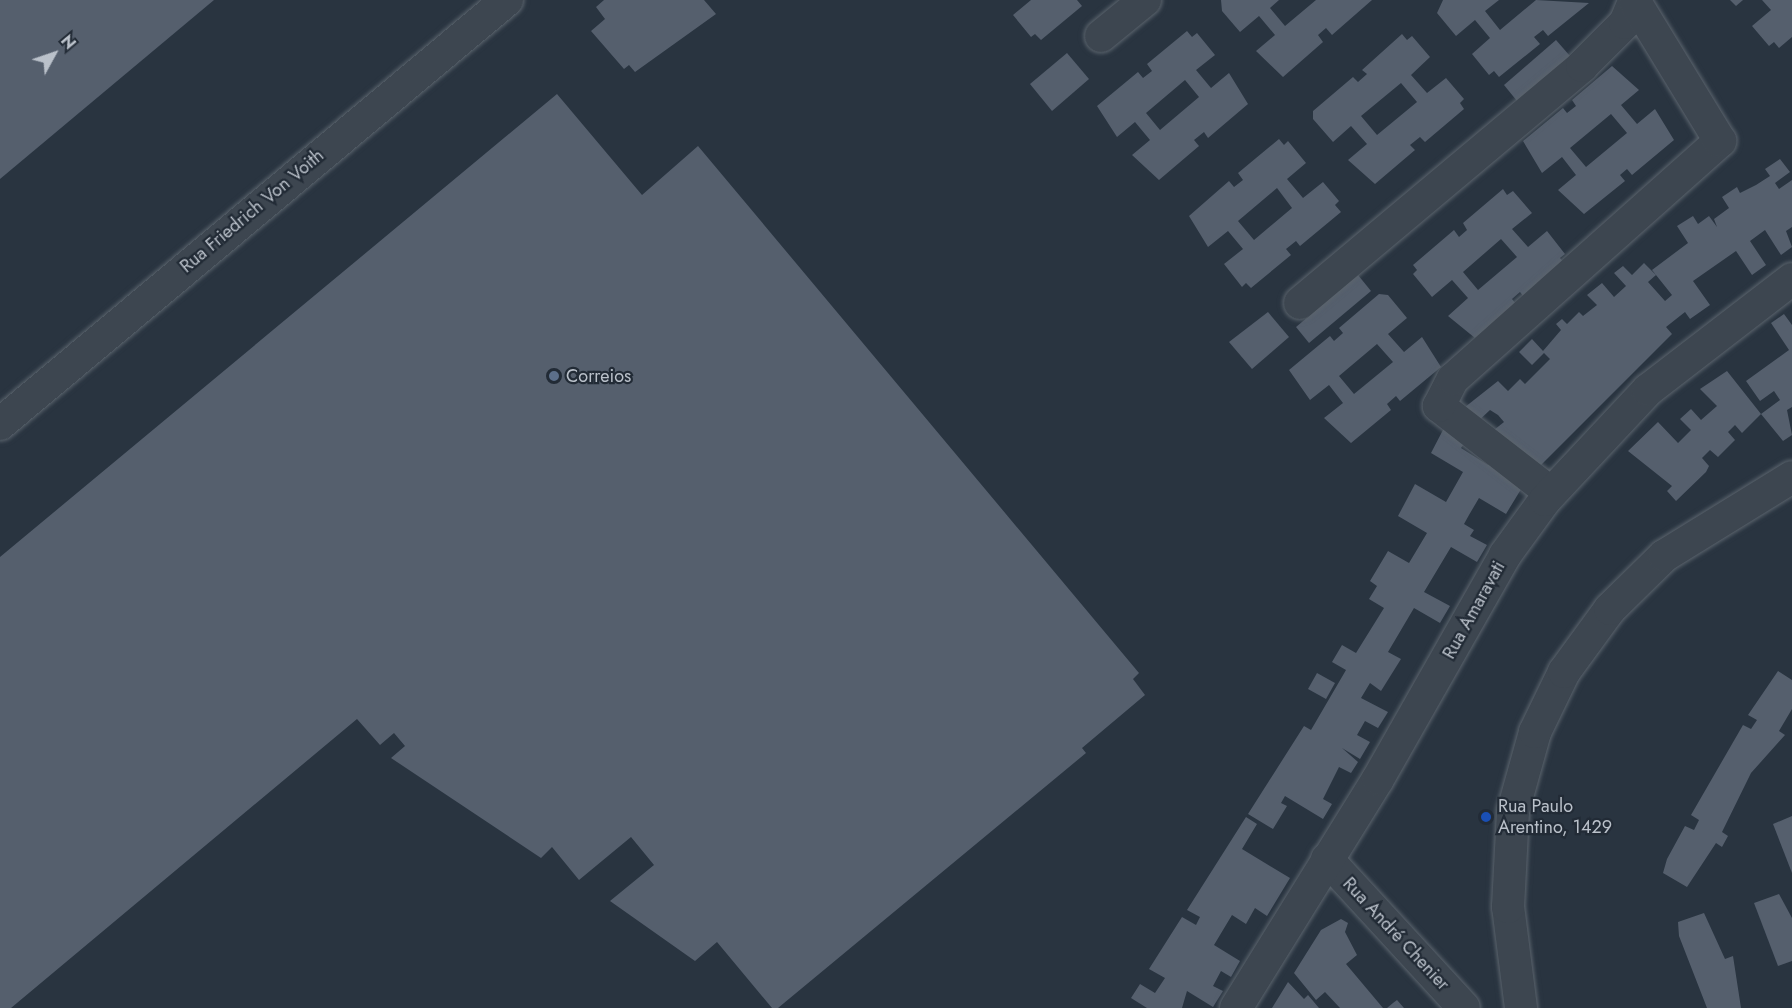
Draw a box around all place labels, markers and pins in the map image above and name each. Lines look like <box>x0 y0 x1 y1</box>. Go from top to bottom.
place label: Correios <box>566 365 631 387</box>
marker: Correios <box>547 369 561 383</box>
place label: Rua Paulo Arentino, 1429 <box>1498 796 1612 838</box>
marker: Rua Paulo Arentino, 1429 <box>1479 810 1493 824</box>

